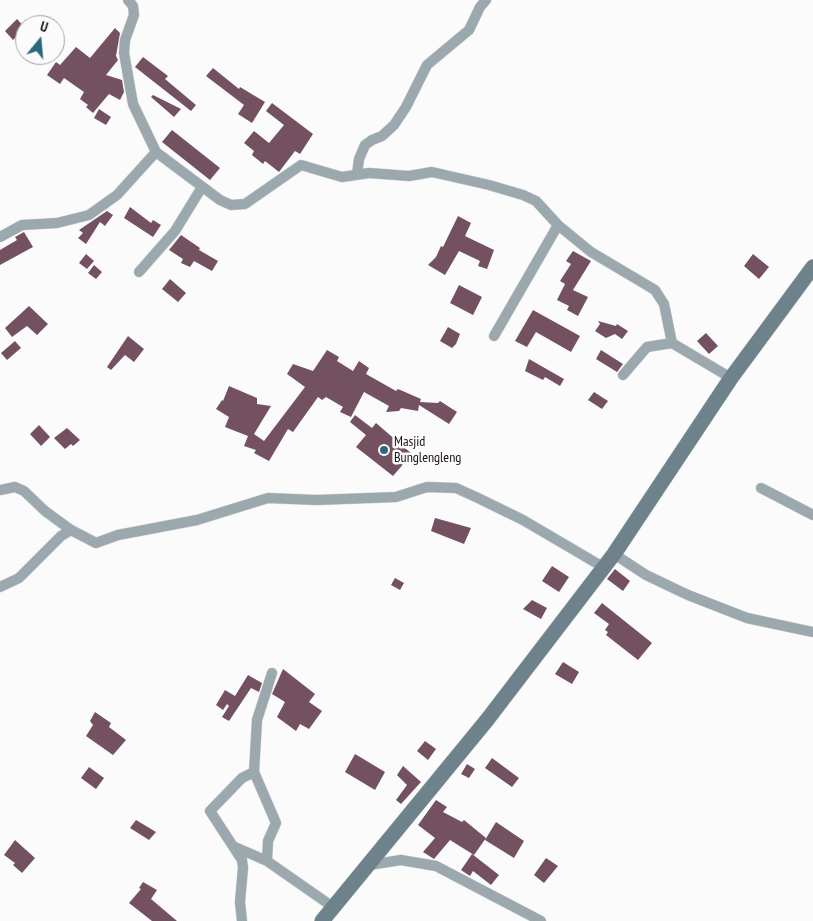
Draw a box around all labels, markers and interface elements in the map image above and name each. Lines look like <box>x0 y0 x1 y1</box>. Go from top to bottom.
north arrow <box>15 15 65 65</box>
text: U <box>38 17 50 36</box>
place label: Masjid Bunglengleng <box>394 434 461 467</box>
marker: Masjid Bunglengleng <box>378 444 390 456</box>

